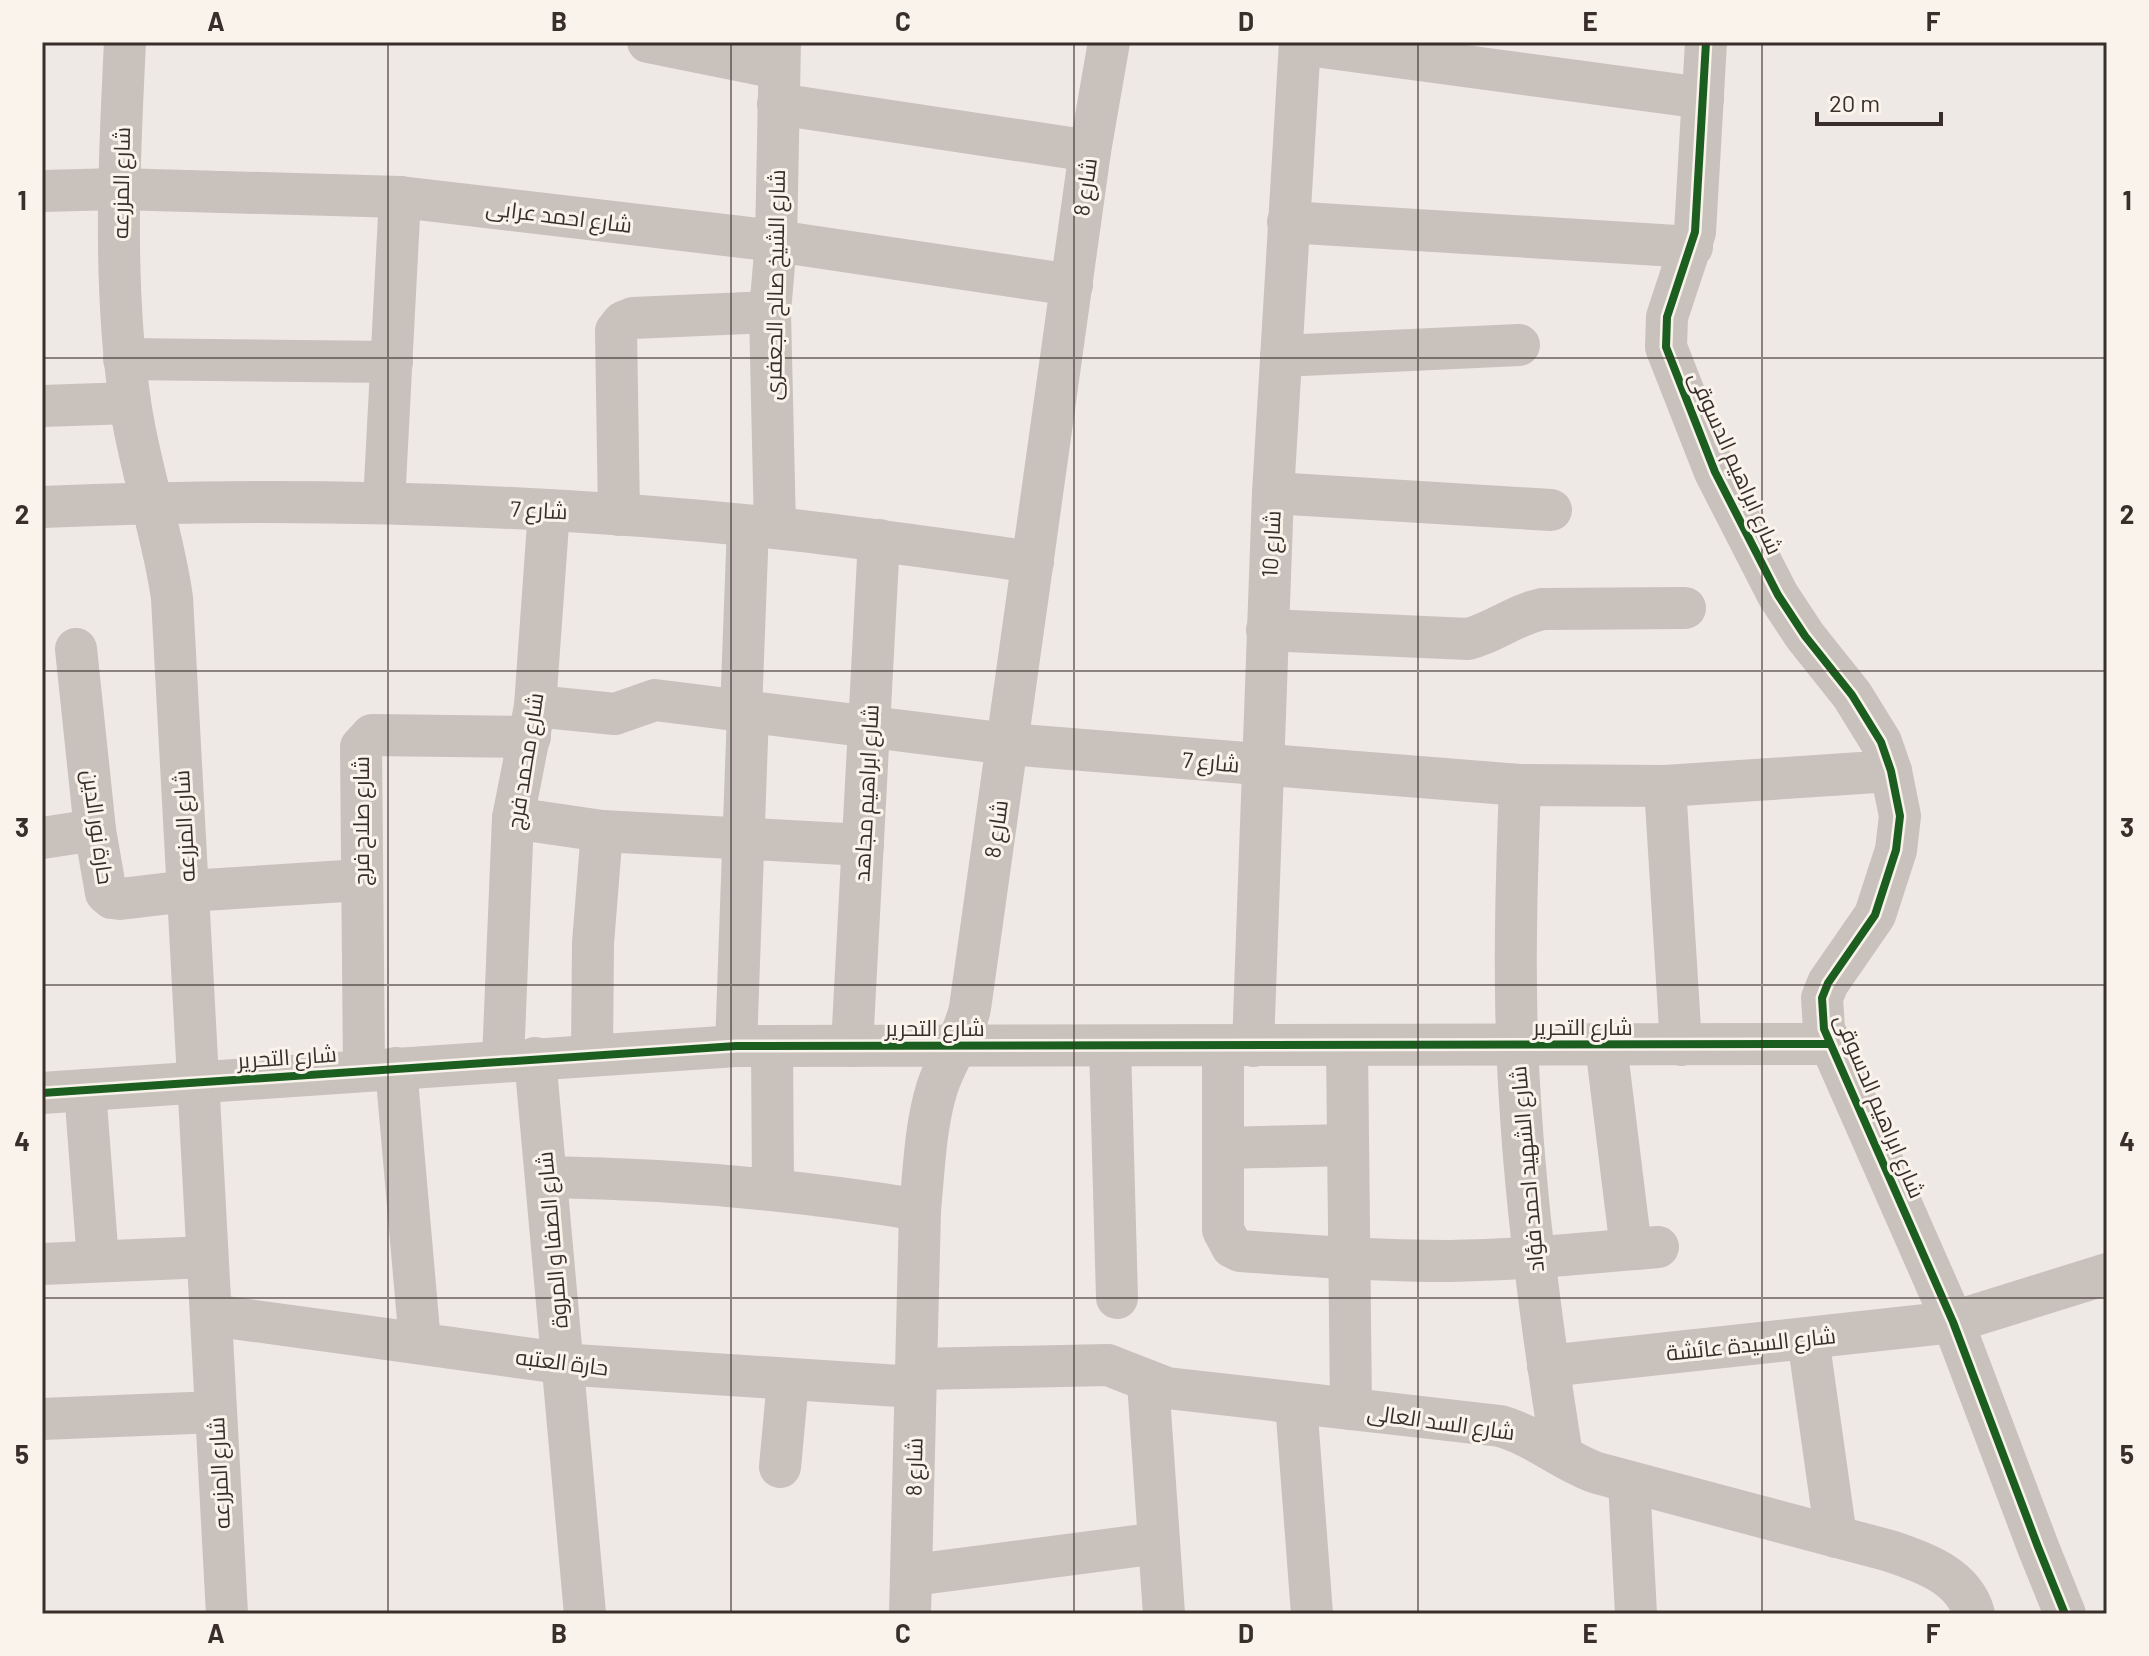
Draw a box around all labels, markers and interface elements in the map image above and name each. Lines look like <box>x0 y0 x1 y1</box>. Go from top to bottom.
text: A <box>207 5 225 36</box>
text: B <box>551 5 567 36</box>
text: C <box>895 5 911 36</box>
text: D <box>1238 5 1254 36</box>
text: E <box>1582 5 1598 36</box>
text: F <box>1926 5 1941 36</box>
scale bar <box>1817 76 1941 126</box>
text: 20 m <box>1829 88 1880 117</box>
street label: شارع المزرعه <box>106 127 137 239</box>
street label: شارع 8 <box>1067 156 1104 218</box>
street label: شارع الشيخ صالح الجعفرى <box>759 169 792 401</box>
text: 1 <box>17 184 27 215</box>
text: 1 <box>2122 184 2132 215</box>
street label: شارع احمد عرابى <box>484 193 634 240</box>
street label: شارع ابراهيم الدسوقى <box>1681 367 1789 560</box>
street label: شارع 7 <box>510 495 568 526</box>
text: 2 <box>15 498 29 529</box>
text: 2 <box>2120 498 2134 529</box>
street label: شارع 10 <box>1255 510 1288 578</box>
street label: شارع محمد فرج <box>500 691 551 832</box>
street label: شارع ابراهيم مجاهد <box>847 704 887 882</box>
street label: شارع 7 <box>1181 746 1241 779</box>
street label: شارع صلاح فرج <box>347 756 376 886</box>
street label: حارة نور الدين <box>76 768 120 886</box>
street label: شارع المزرعه <box>167 769 202 883</box>
street label: شارع 8 <box>978 798 1015 860</box>
text: 3 <box>15 811 29 842</box>
text: 3 <box>2120 811 2134 842</box>
street label: شارع ابراهيم الدسوقى <box>1827 1010 1931 1203</box>
street label: شارع التحرير <box>1531 1013 1633 1042</box>
street label: شارع التحرير <box>883 1014 985 1043</box>
street label: شارع التحرير <box>234 1040 338 1076</box>
street label: شارع الشهيد احمد فؤاد <box>1504 1065 1551 1273</box>
text: 4 <box>14 1125 30 1156</box>
text: 4 <box>2119 1125 2135 1156</box>
street label: شارع الصفا و المروة <box>530 1150 575 1330</box>
street label: شارع السيدة عائشة <box>1665 1321 1837 1368</box>
street label: حارة العتبه <box>514 1342 610 1381</box>
street label: شارع السد العالى <box>1365 1398 1517 1447</box>
street label: شارع المزرعه <box>202 1416 237 1530</box>
text: 5 <box>15 1438 29 1469</box>
street label: شارع 8 <box>899 1438 930 1496</box>
text: 5 <box>2120 1438 2134 1469</box>
text: A <box>207 1617 225 1648</box>
text: B <box>551 1617 567 1648</box>
text: C <box>895 1617 911 1648</box>
text: D <box>1238 1617 1254 1648</box>
text: E <box>1582 1617 1598 1648</box>
text: F <box>1926 1617 1941 1648</box>

